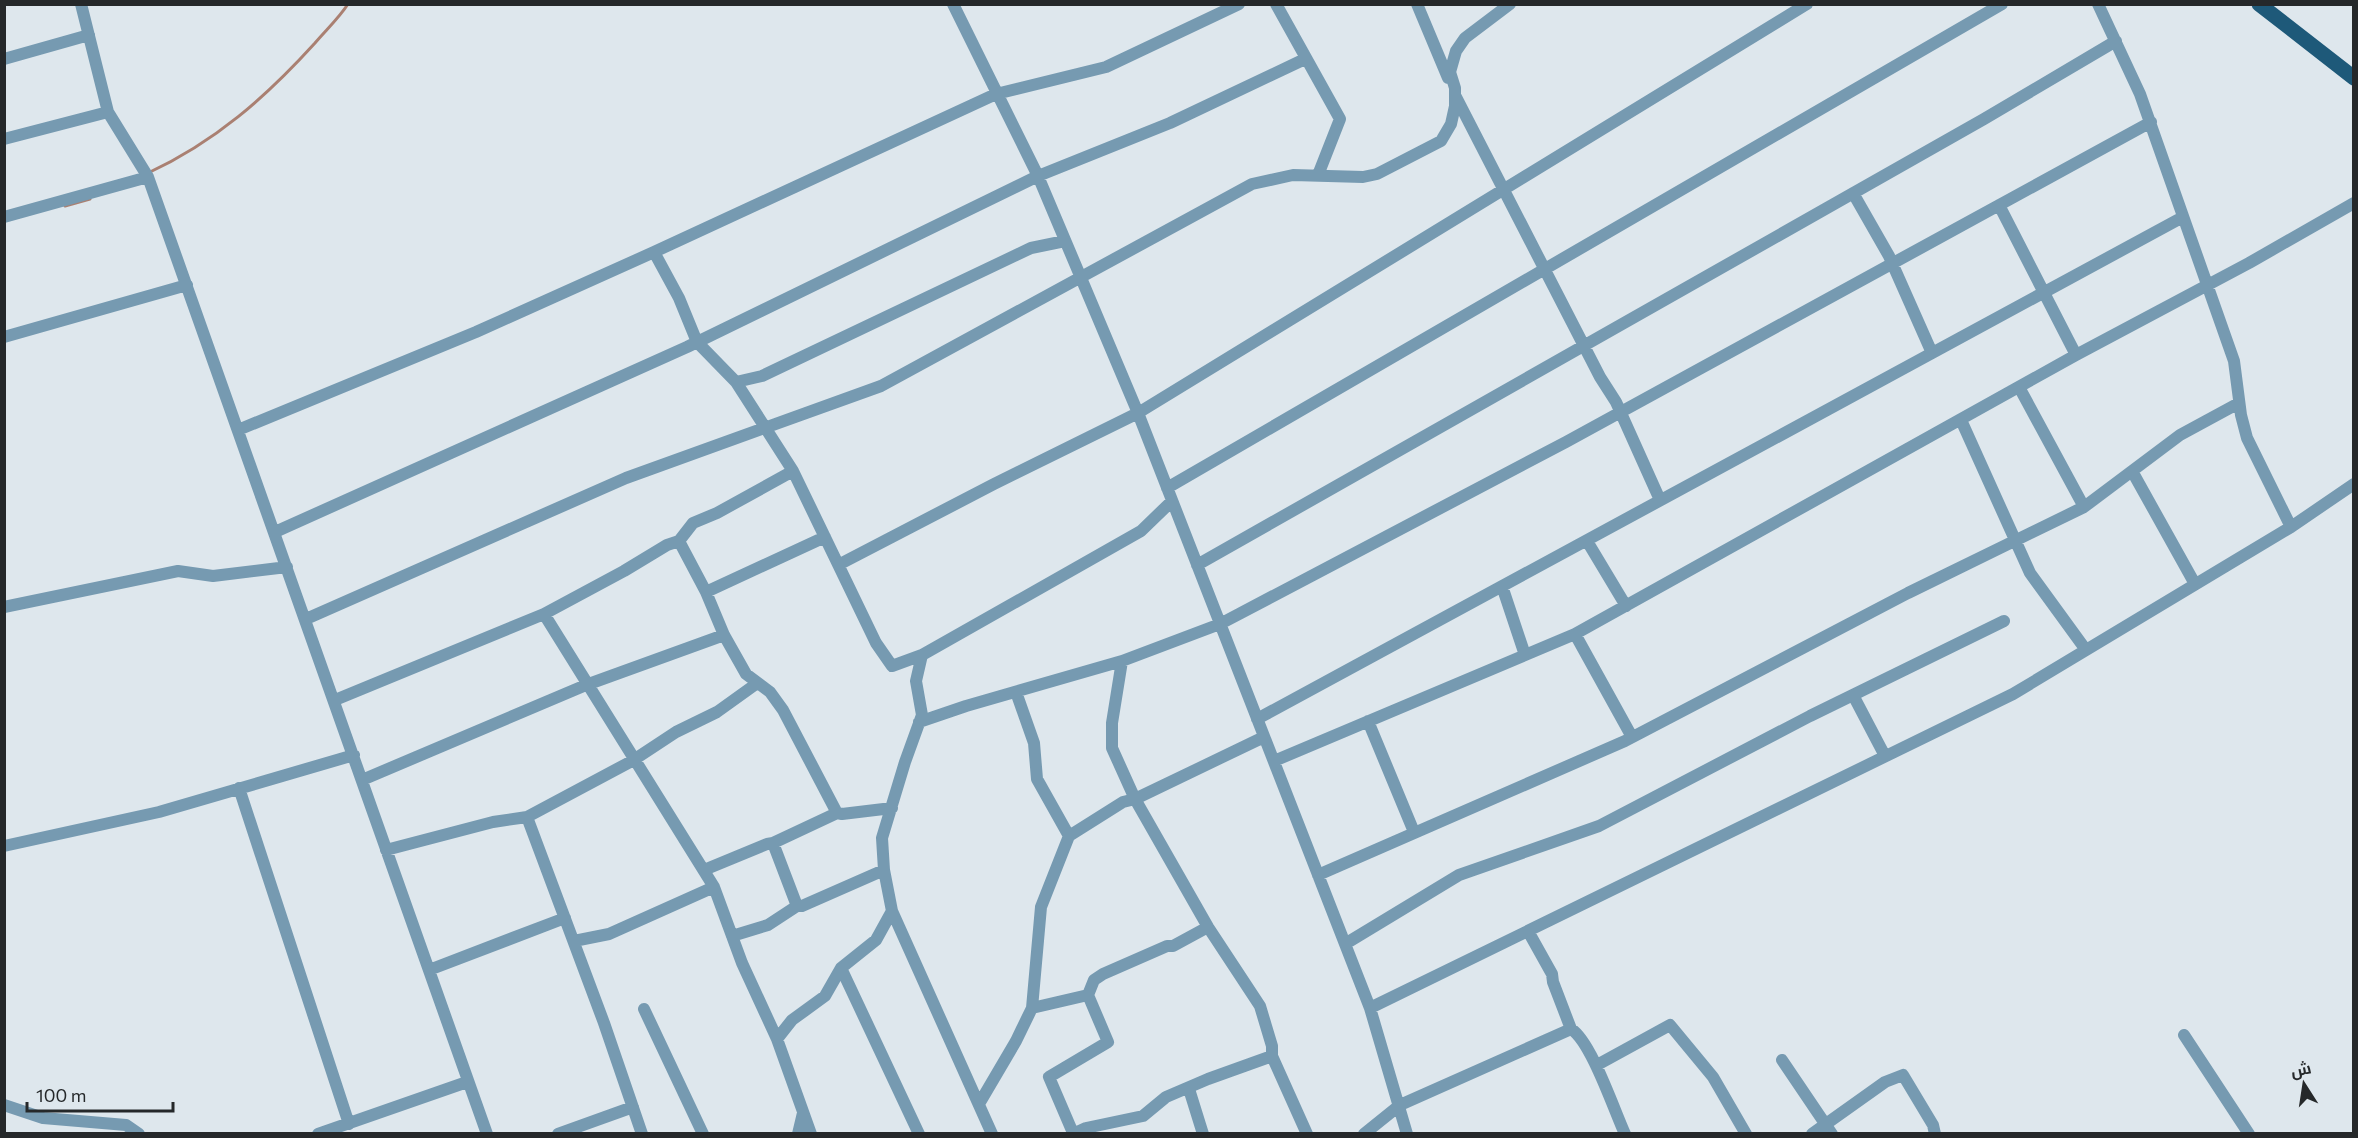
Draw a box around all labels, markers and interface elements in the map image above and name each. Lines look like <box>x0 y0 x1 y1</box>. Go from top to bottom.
north arrow <box>2274 1054 2334 1114</box>
text: ش <box>2289 1057 2313 1081</box>
scale bar <box>27 1075 172 1113</box>
text: 100 m <box>36 1084 86 1106</box>

